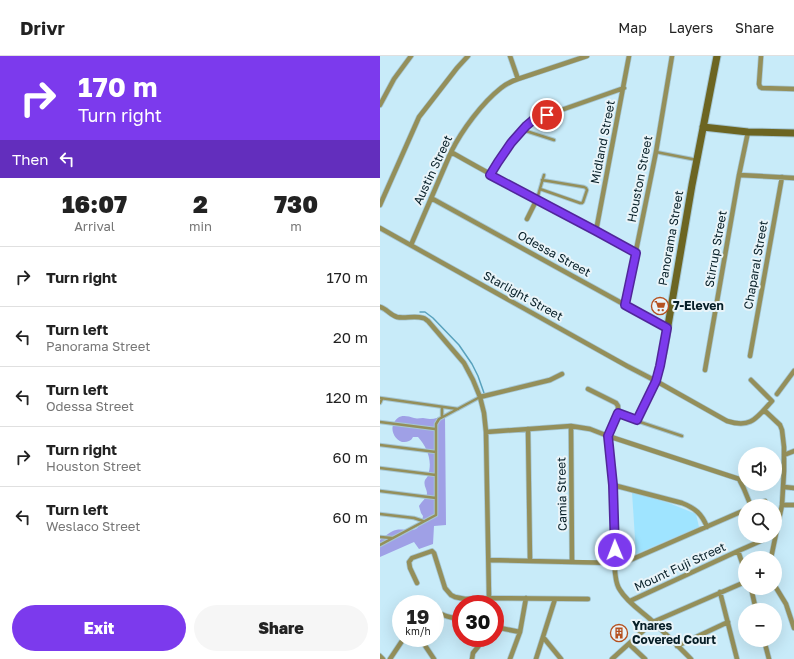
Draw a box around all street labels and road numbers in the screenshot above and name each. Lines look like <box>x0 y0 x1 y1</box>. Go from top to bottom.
street label: Midland Street <box>587 99 618 185</box>
street label: Austin Street <box>410 132 455 207</box>
street label: Houston Street <box>624 134 655 223</box>
street label: Panorama Street <box>655 189 686 287</box>
street label: Stirrup Street <box>701 209 730 289</box>
street label: Chaparal Street <box>740 219 771 311</box>
street label: Odessa Street <box>515 227 594 280</box>
street label: Starlight Street <box>481 267 566 324</box>
street label: Camia Street <box>553 457 570 531</box>
street label: Mount Fuji Street <box>632 539 728 594</box>

